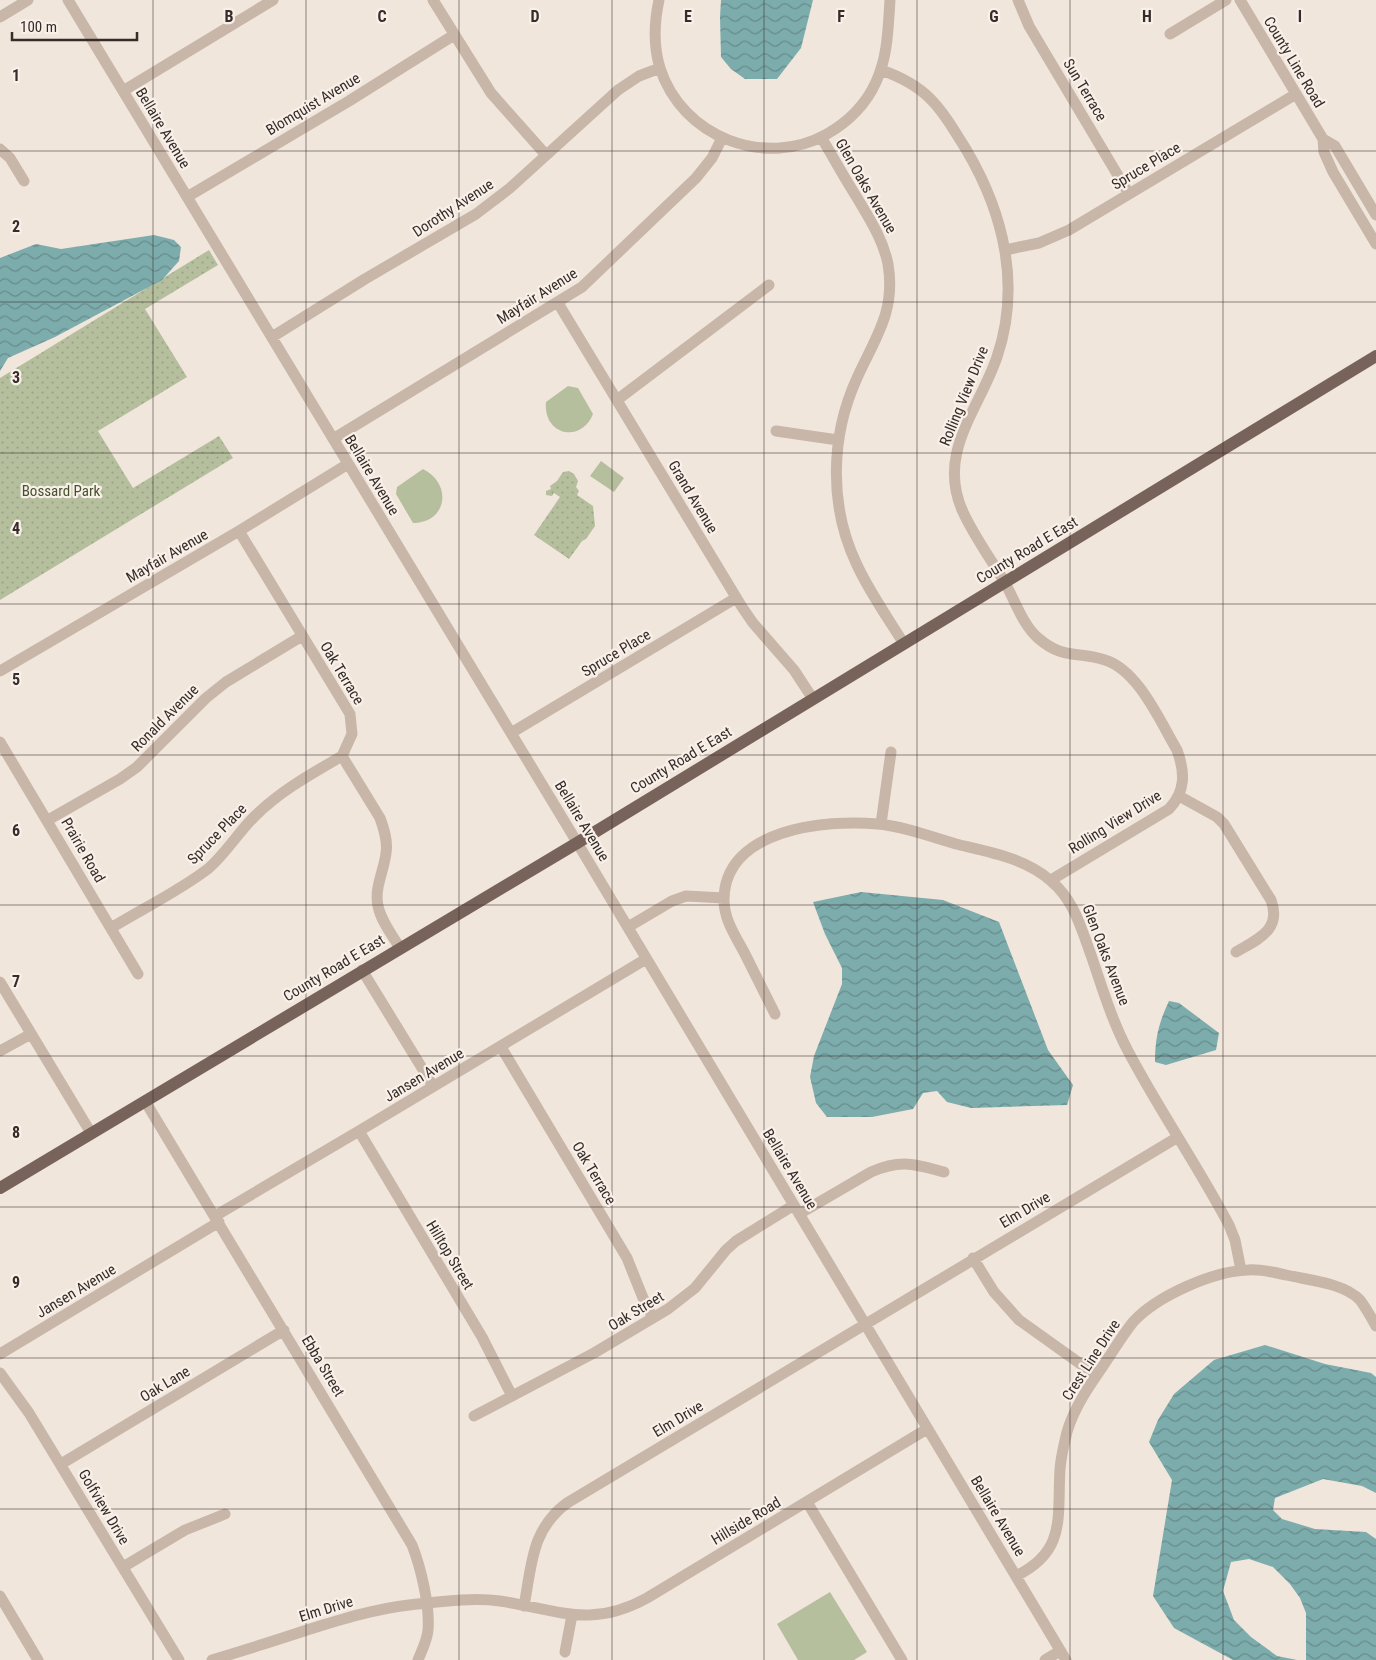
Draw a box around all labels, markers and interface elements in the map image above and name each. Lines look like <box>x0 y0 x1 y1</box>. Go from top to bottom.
text: B <box>225 7 234 26</box>
text: C <box>377 7 387 26</box>
text: D <box>530 7 540 26</box>
text: E <box>684 7 692 26</box>
text: F <box>837 7 845 26</box>
text: G <box>989 7 999 26</box>
text: H <box>1142 7 1152 26</box>
text: I <box>1298 7 1302 26</box>
scale bar <box>12 10 138 42</box>
street label: County Line Road <box>1260 13 1328 111</box>
text: 100 m <box>20 18 57 36</box>
street label: Sun Terrace <box>1059 56 1111 124</box>
text: 1 <box>12 66 20 85</box>
street label: Blomquist Avenue <box>263 69 363 139</box>
street label: Bellaire Avenue <box>132 84 194 172</box>
street label: Glen Oaks Avenue <box>832 135 900 237</box>
street label: Spruce Place <box>1108 138 1184 194</box>
street label: Dorothy Avenue <box>409 175 497 241</box>
text: 2 <box>12 217 20 236</box>
street label: Mayfair Avenue <box>494 264 580 328</box>
street label: Rolling View Drive <box>936 344 992 448</box>
text: 3 <box>12 368 20 387</box>
street label: Bellaire Avenue <box>341 431 403 519</box>
street label: Grand Avenue <box>664 457 722 537</box>
park label: Bossard Park <box>22 482 101 500</box>
street label: County Road E East <box>973 513 1081 587</box>
text: 4 <box>12 519 20 538</box>
street label: Mayfair Avenue <box>123 525 211 587</box>
street label: Spruce Place <box>578 625 654 681</box>
street label: Oak Terrace <box>316 638 368 708</box>
text: 5 <box>12 670 20 689</box>
street label: Ronald Avenue <box>128 681 202 755</box>
street label: County Road E East <box>627 723 735 797</box>
street label: Bellaire Avenue <box>551 777 613 865</box>
street label: Rolling View Drive <box>1065 786 1165 858</box>
street label: Spruce Place <box>184 800 250 868</box>
street label: Prairie Road <box>57 814 109 886</box>
text: 6 <box>12 821 20 840</box>
street label: Glen Oaks Avenue <box>1079 902 1133 1008</box>
street label: County Road E East <box>280 931 388 1005</box>
text: 7 <box>12 972 20 991</box>
street label: Jansen Avenue <box>381 1044 467 1106</box>
text: 8 <box>12 1123 20 1142</box>
street label: Bellaire Avenue <box>759 1125 821 1213</box>
street label: Oak Terrace <box>568 1138 620 1208</box>
street label: Elm Drive <box>997 1188 1053 1232</box>
street label: Hilltop Street <box>422 1217 478 1293</box>
street label: Jansen Avenue <box>33 1260 119 1322</box>
text: 9 <box>12 1273 20 1292</box>
street label: Oak Street <box>605 1287 667 1335</box>
street label: Crest Line Drive <box>1058 1316 1124 1404</box>
street label: Ebba Street <box>298 1332 348 1400</box>
street label: Oak Lane <box>137 1362 193 1406</box>
street label: Elm Drive <box>650 1397 706 1441</box>
street label: Golfview Drive <box>75 1466 133 1548</box>
street label: Bellaire Avenue <box>967 1472 1029 1560</box>
street label: Hillside Road <box>708 1493 784 1549</box>
street label: Elm Drive <box>297 1592 355 1626</box>

